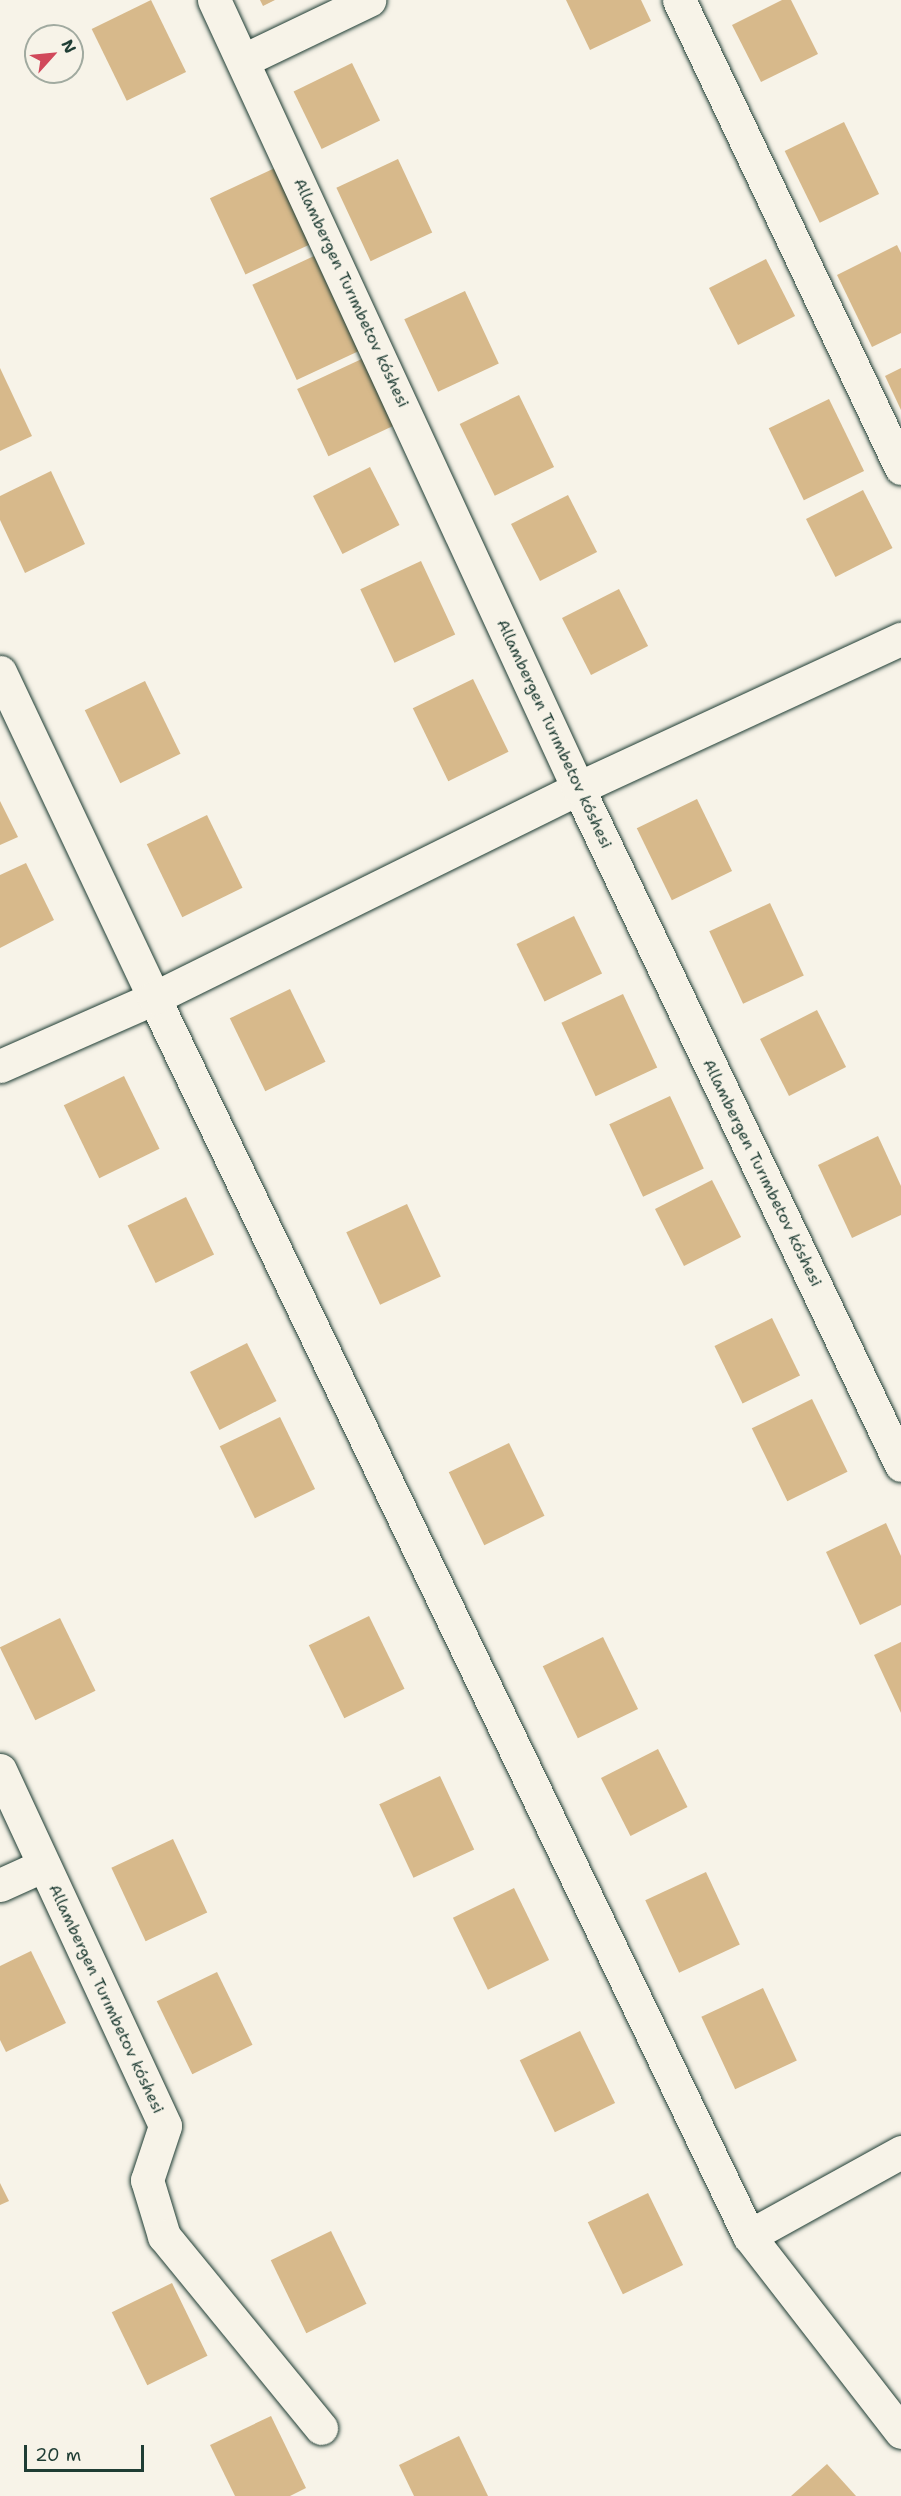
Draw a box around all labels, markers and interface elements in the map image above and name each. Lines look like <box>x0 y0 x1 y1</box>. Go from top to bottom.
north arrow <box>24 24 84 84</box>
text: N <box>56 36 81 57</box>
street label: Allambergen Turımbetov kóshesi <box>289 175 413 411</box>
street label: Allambergen Turımbetov kóshesi <box>492 616 616 852</box>
street label: Allambergen Turımbetov kóshesi <box>698 1056 826 1290</box>
street label: Allambergen Turımbetov kóshesi <box>44 1881 168 2117</box>
scale bar <box>27 2433 147 2471</box>
text: 20 m <box>35 2443 81 2467</box>

